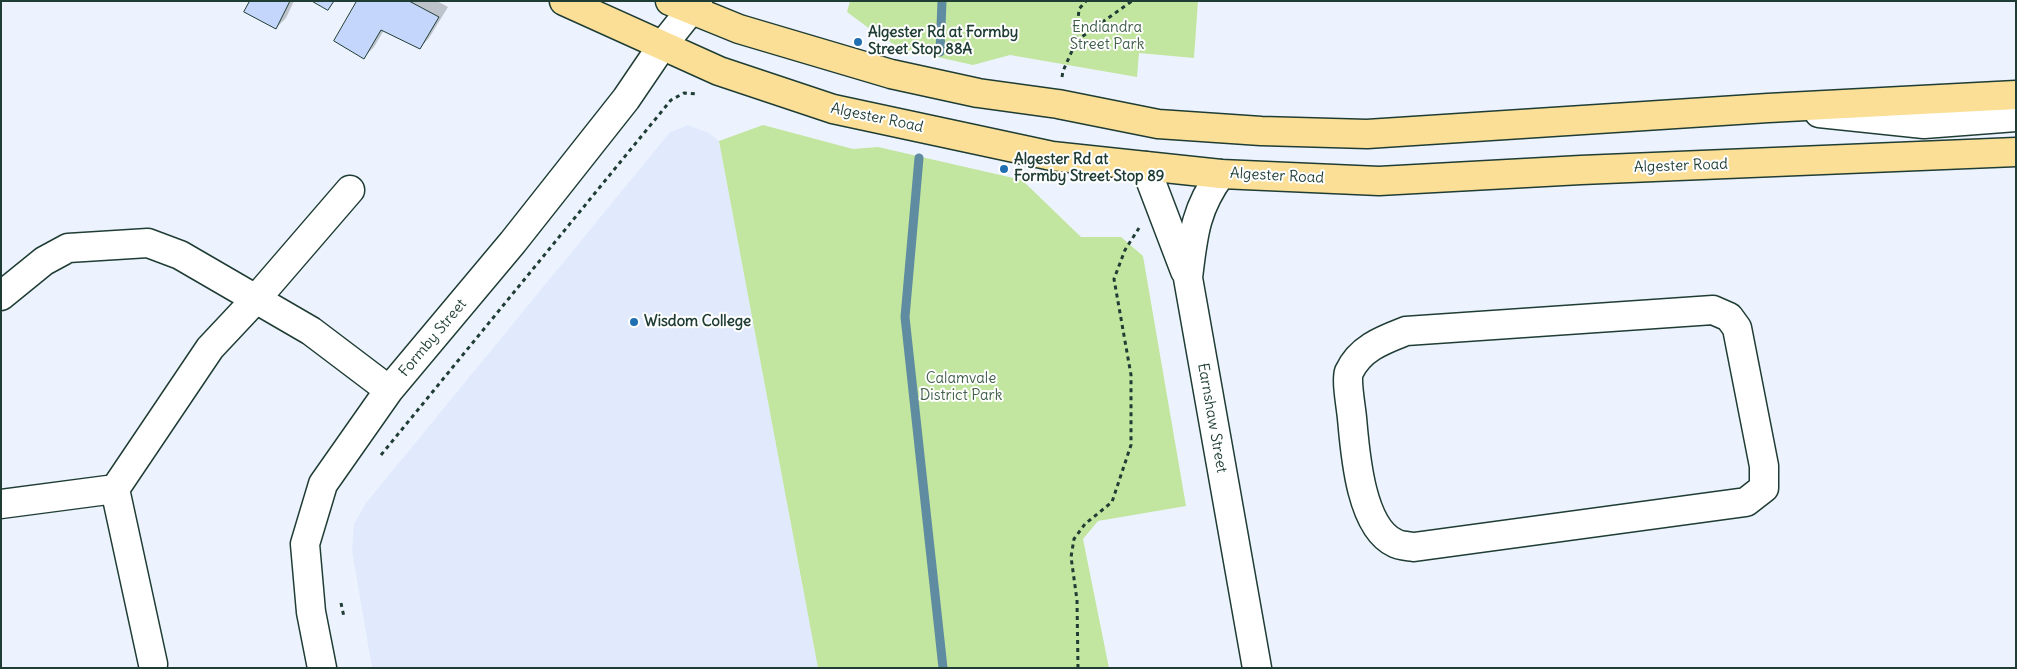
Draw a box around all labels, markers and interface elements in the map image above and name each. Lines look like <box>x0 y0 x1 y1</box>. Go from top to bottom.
park label: Endiandra Street Park <box>1070 19 1144 54</box>
place label: Algester Rd at Formby Street Stop 88A <box>868 24 1018 59</box>
marker: Algester Rd at Formby Street Stop 88A <box>852 36 864 48</box>
street label: Algester Road <box>829 99 925 137</box>
place label: Algester Rd at Formby Street Stop 89 <box>1014 151 1164 186</box>
street label: Algester Road <box>1634 155 1728 177</box>
marker: Algester Rd at Formby Street Stop 89 <box>998 163 1010 175</box>
street label: Algester Road <box>1230 165 1324 187</box>
street label: Formby Street <box>395 295 471 381</box>
place label: Wisdom College <box>644 313 751 331</box>
marker: Wisdom College <box>628 316 640 328</box>
street label: Earnshaw Street <box>1193 362 1231 474</box>
park label: Calamvale District Park <box>920 370 1002 405</box>

